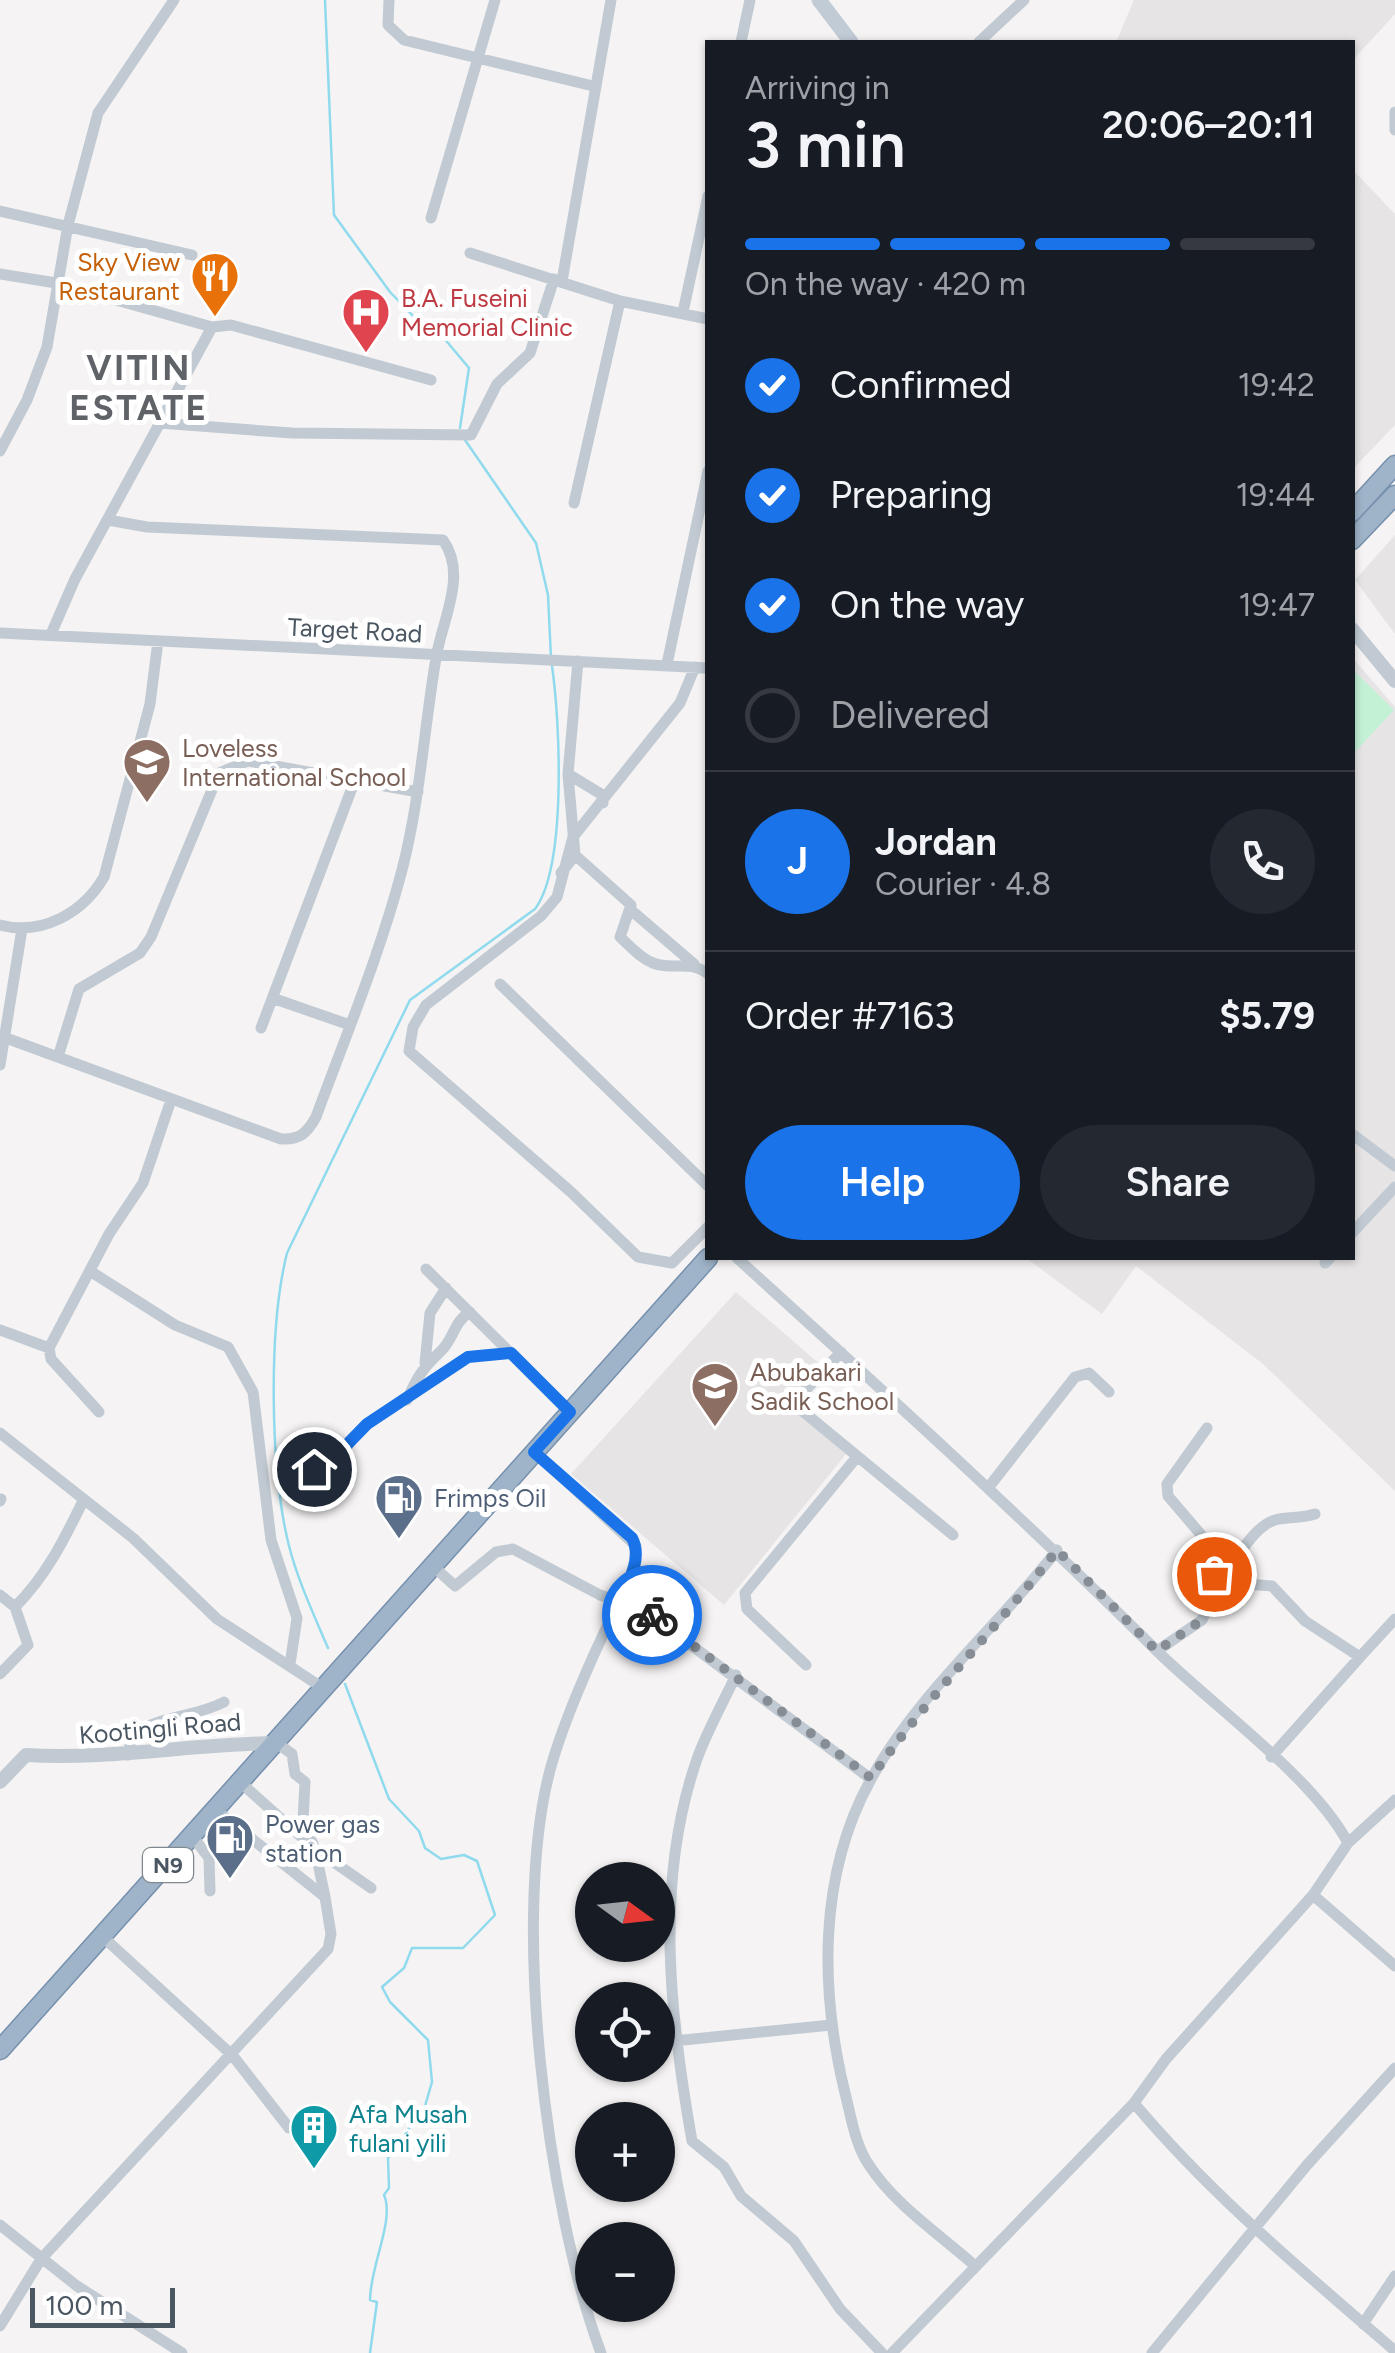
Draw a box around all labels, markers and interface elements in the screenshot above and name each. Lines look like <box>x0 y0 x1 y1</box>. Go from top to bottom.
text: Arriving in <box>745 69 890 107</box>
text: 20:06–20:11 <box>1102 102 1315 148</box>
text: 3 min <box>745 105 906 183</box>
place label: Sky View Restaurant <box>58 247 180 306</box>
restaurant icon: Sky View Restaurant <box>189 250 241 318</box>
text: On the way · 420 m <box>745 265 1026 303</box>
place label: B.A. Fuseini Memorial Clinic <box>401 283 573 342</box>
hospital icon: B.A. Fuseini Memorial Clinic <box>340 286 392 354</box>
district label: VITIN ESTATE <box>69 347 209 429</box>
icon: check <box>745 358 800 413</box>
text: Confirmed <box>830 362 1012 408</box>
text: 19:42 <box>1238 366 1315 404</box>
icon: check <box>745 468 800 523</box>
text: Preparing <box>830 472 992 518</box>
text: 19:44 <box>1236 476 1315 514</box>
icon: check <box>745 578 800 633</box>
text: On the way <box>830 582 1024 628</box>
text: 19:47 <box>1239 586 1315 624</box>
street label: Target Road <box>287 611 423 649</box>
text: Delivered <box>830 692 990 738</box>
place label: Loveless International School <box>182 733 406 792</box>
school or university icon: Loveless International School <box>121 736 173 804</box>
button: phone <box>1210 809 1315 914</box>
text: Jordan <box>875 819 997 865</box>
text: J <box>787 838 808 884</box>
text: Courier · 4.8 <box>875 865 1051 903</box>
text: Order #7163 <box>745 993 955 1039</box>
text: $5.79 <box>1219 993 1315 1039</box>
button: Help <box>745 1125 1020 1240</box>
button: Share <box>1040 1125 1315 1240</box>
place label: Abubakari Sadik School <box>750 1357 894 1416</box>
school or university icon: Abubakari Sadik School <box>689 1360 741 1428</box>
pin <box>272 1427 357 1512</box>
icon: home <box>287 1442 342 1497</box>
fuel station icon: Frimps Oil <box>373 1472 425 1540</box>
place label: Frimps Oil <box>434 1483 546 1513</box>
pin <box>1172 1532 1257 1617</box>
icon: bag <box>1187 1547 1242 1602</box>
courier <box>602 1565 702 1665</box>
icon: bike <box>625 1588 680 1643</box>
street label: Kootingli Road <box>78 1706 242 1750</box>
place label: Power gas station <box>265 1809 380 1868</box>
fuel station icon: Power gas station <box>204 1812 256 1880</box>
road number: N9 <box>143 1848 193 1882</box>
north arrow <box>575 1862 675 1962</box>
map controls <box>575 1862 675 2322</box>
button: locate <box>575 1982 675 2082</box>
place label: Afa Musah fulani yili <box>349 2099 467 2158</box>
building icon: Afa Musah fulani yili <box>288 2102 340 2170</box>
button: + <box>575 2102 675 2202</box>
button: − <box>575 2222 675 2322</box>
scale bar <box>30 2283 175 2328</box>
text: 100 m <box>45 2288 123 2322</box>

